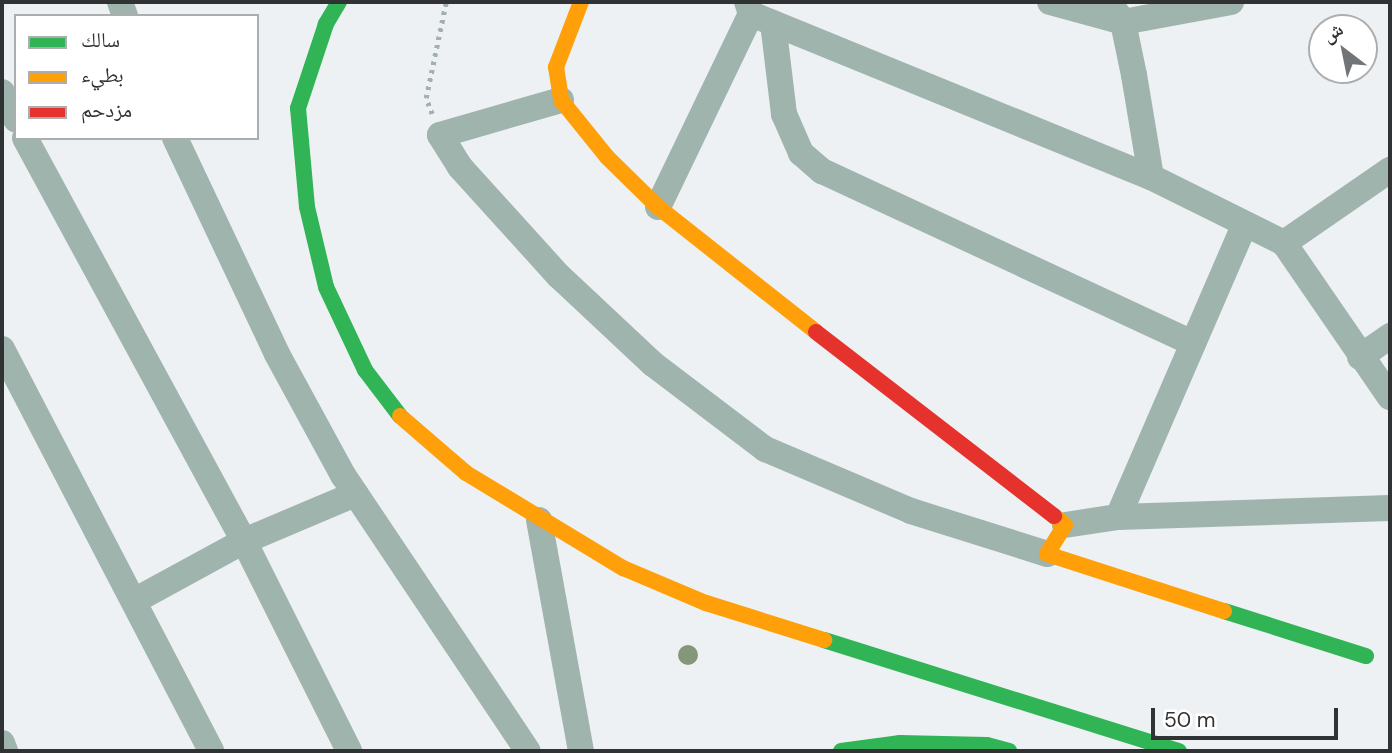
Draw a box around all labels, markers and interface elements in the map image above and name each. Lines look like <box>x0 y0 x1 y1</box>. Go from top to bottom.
legend <box>14 14 259 140</box>
north arrow <box>1308 14 1378 84</box>
text: ش <box>1317 17 1348 48</box>
text: سالك <box>81 26 120 54</box>
text: بطيء <box>81 61 124 89</box>
text: مزدحم <box>81 96 132 124</box>
scale bar <box>1154 694 1341 738</box>
text: 50 m <box>1164 706 1215 734</box>

